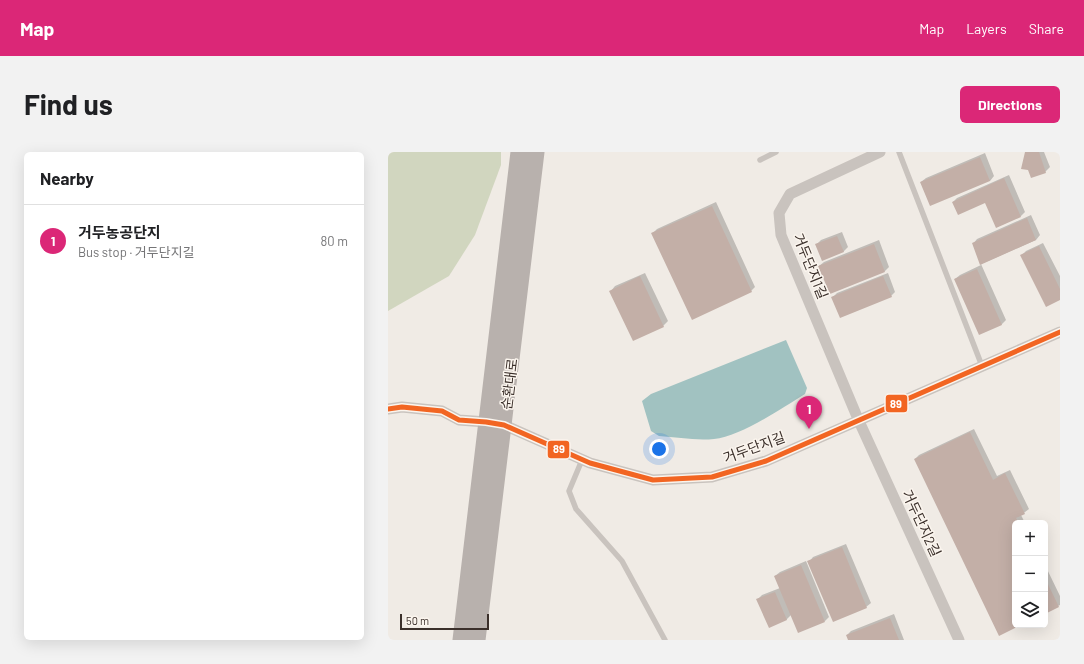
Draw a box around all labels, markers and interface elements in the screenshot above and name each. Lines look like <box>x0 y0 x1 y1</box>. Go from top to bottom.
text: Map <box>20 17 54 40</box>
text: Map <box>919 20 944 37</box>
text: Layers <box>966 20 1007 37</box>
text: Share <box>1029 20 1064 37</box>
button: Directions <box>960 86 1060 123</box>
text: Find us <box>24 87 113 121</box>
text: Nearby <box>40 168 94 188</box>
text: 거두농공단지 <box>78 223 161 241</box>
street label: 거두단지1길 <box>790 231 832 301</box>
text: 1 <box>51 233 55 249</box>
text: 80 m <box>321 233 348 249</box>
text: Bus stop · 거두단지길 <box>78 244 195 260</box>
street label: 순환대로 <box>497 357 521 411</box>
line badge: 89 <box>885 394 908 413</box>
pin: 1 <box>796 396 822 429</box>
text: 89 <box>890 397 902 410</box>
street label: 거두단지길 <box>721 428 787 466</box>
your location <box>649 439 669 459</box>
line badge: 89 <box>547 440 570 459</box>
text: 89 <box>553 442 565 455</box>
street label: 거두단지2길 <box>899 487 945 559</box>
map controls <box>1012 520 1048 628</box>
button: + <box>1012 520 1048 556</box>
button: − <box>1012 556 1048 592</box>
button: layers <box>1012 592 1048 628</box>
scale bar <box>400 612 489 631</box>
text: 50 m <box>406 614 429 627</box>

